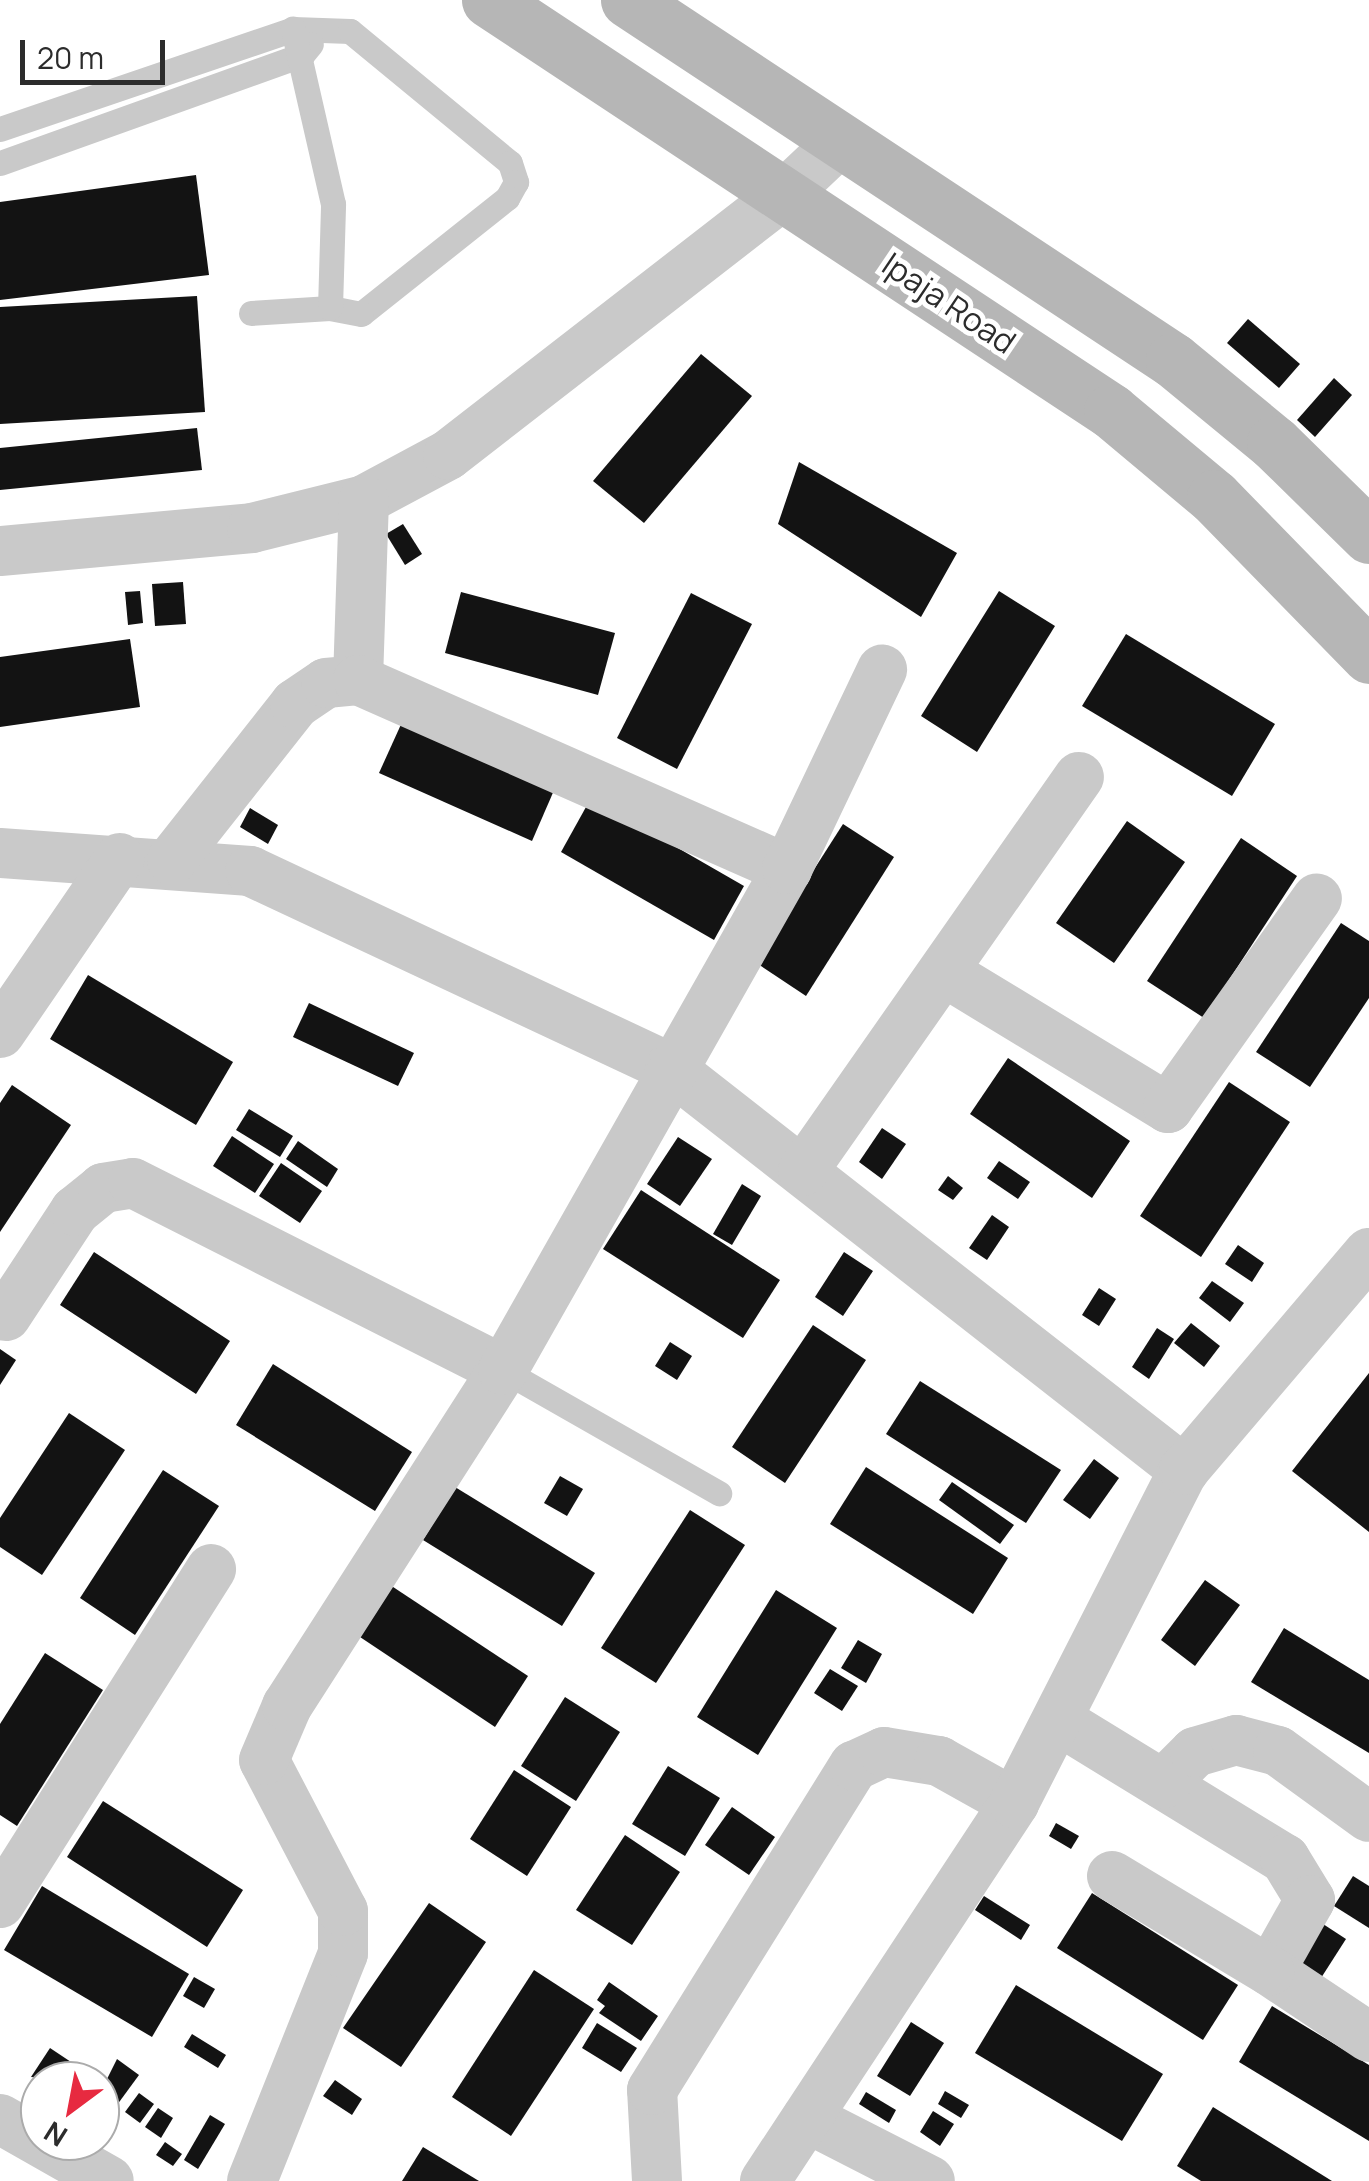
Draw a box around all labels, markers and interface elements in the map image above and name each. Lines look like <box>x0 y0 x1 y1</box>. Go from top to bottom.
scale bar <box>25 20 170 82</box>
text: 20 m <box>37 37 104 78</box>
street label: Ipaja Road <box>875 245 1023 361</box>
north arrow <box>20 2061 120 2161</box>
text: N <box>37 2113 74 2156</box>

